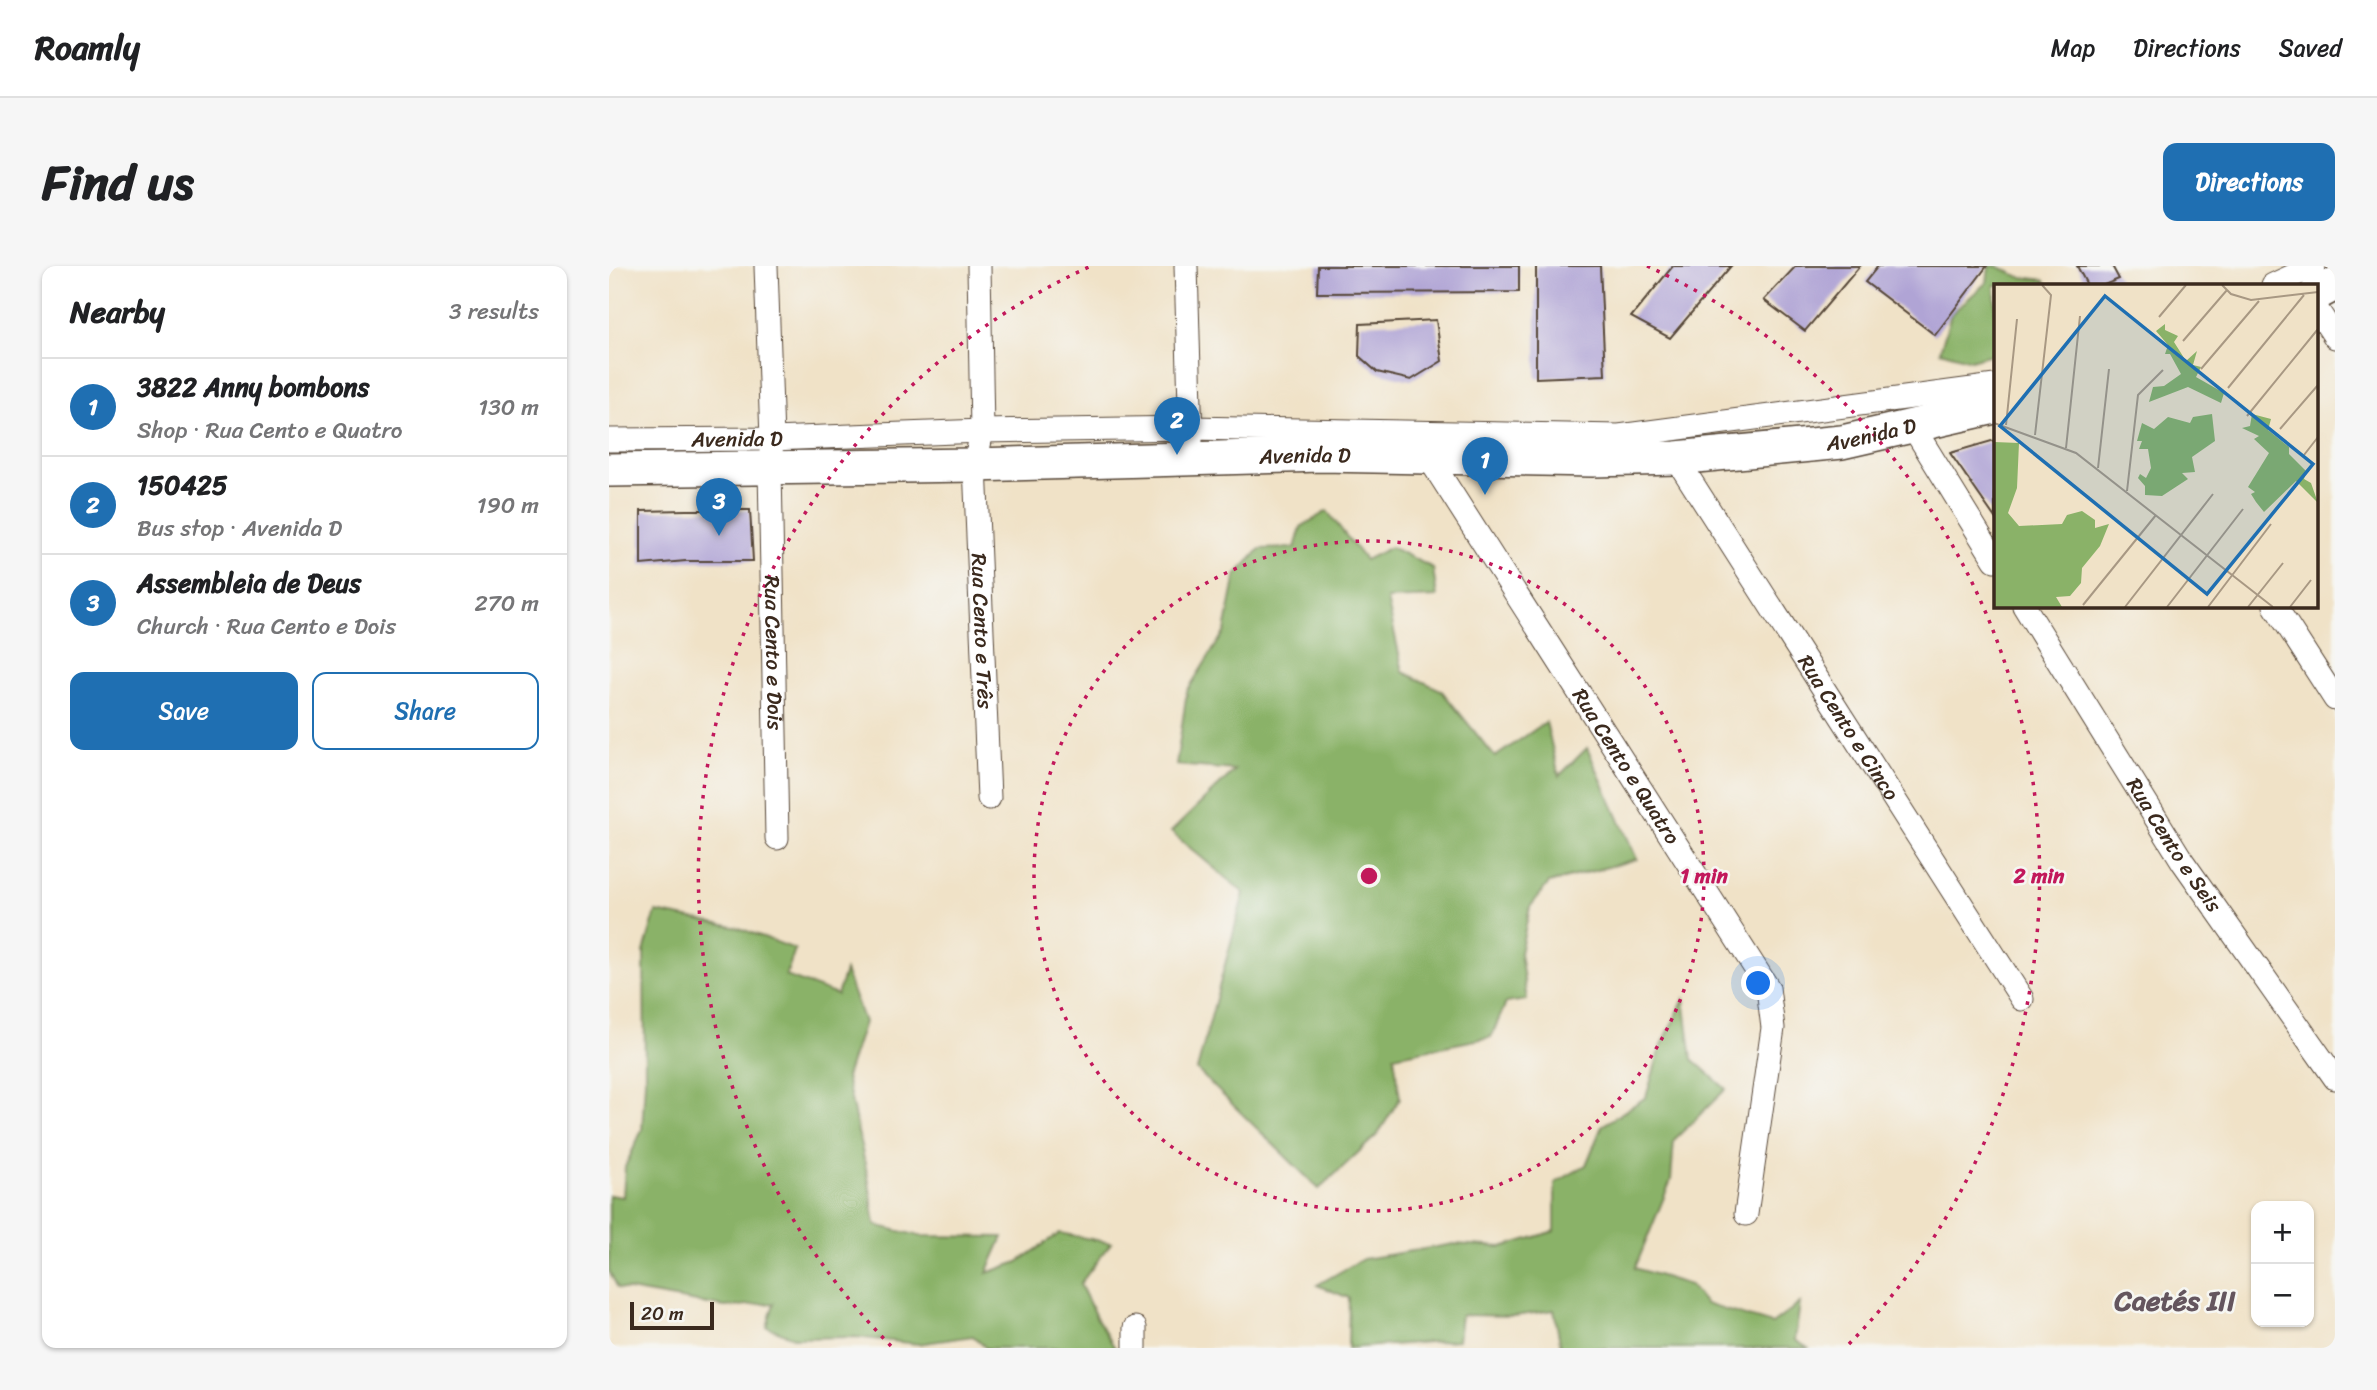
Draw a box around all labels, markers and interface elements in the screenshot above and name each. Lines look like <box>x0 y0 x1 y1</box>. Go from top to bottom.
text: Roamly <box>35 19 140 77</box>
text: Map <box>2051 27 2095 69</box>
text: Directions <box>2133 27 2241 69</box>
text: Saved <box>2279 27 2342 69</box>
text: Find us <box>42 139 194 226</box>
button: Directions <box>2163 143 2335 221</box>
inset map <box>1994 284 2317 607</box>
text: Nearby <box>70 285 165 339</box>
text: 3 results <box>449 291 539 332</box>
text: 3822 Anny bombons <box>137 364 369 410</box>
text: 1 <box>88 387 98 428</box>
text: 130 m <box>478 387 539 428</box>
pin: 2 <box>1154 397 1200 455</box>
street label: Avenida D <box>1824 407 1920 463</box>
text: Shop · Rua Cento e Quatro <box>137 410 403 451</box>
street label: Avenida D <box>690 420 784 459</box>
street label: Avenida D <box>1258 436 1351 476</box>
pin: 1 <box>1462 437 1508 495</box>
text: 150425 <box>137 462 228 508</box>
pin: 3 <box>696 478 742 536</box>
text: 2 <box>86 485 100 526</box>
text: 190 m <box>477 485 539 526</box>
text: Bus stop · Avenida D <box>137 508 342 549</box>
street label: Rua Cento e Três <box>960 553 1004 710</box>
text: Assembleia de Deus <box>137 560 361 606</box>
street label: Rua Cento e Dois <box>753 575 794 731</box>
text: 3 <box>87 583 99 624</box>
text: 270 m <box>474 583 539 624</box>
text: Church · Rua Cento e Dois <box>137 606 396 647</box>
street label: Rua Cento e Cinco <box>1787 647 1910 809</box>
button: Save <box>70 672 298 750</box>
button: Share <box>312 672 539 750</box>
street label: Rua Cento e Quatro <box>1562 680 1691 853</box>
street label: Rua Cento e Seis <box>2116 770 2232 921</box>
text: 1 min <box>1680 857 1729 895</box>
text: 2 min <box>2013 857 2065 895</box>
centre of rings <box>1357 864 1381 888</box>
your location <box>1741 966 1775 1000</box>
map controls <box>2251 1201 2314 1327</box>
button: + <box>2251 1201 2314 1264</box>
button: − <box>2251 1264 2314 1327</box>
district label: Caetés III <box>2113 1276 2236 1325</box>
text: 20 m <box>641 1297 684 1330</box>
scale bar <box>630 1299 714 1331</box>

